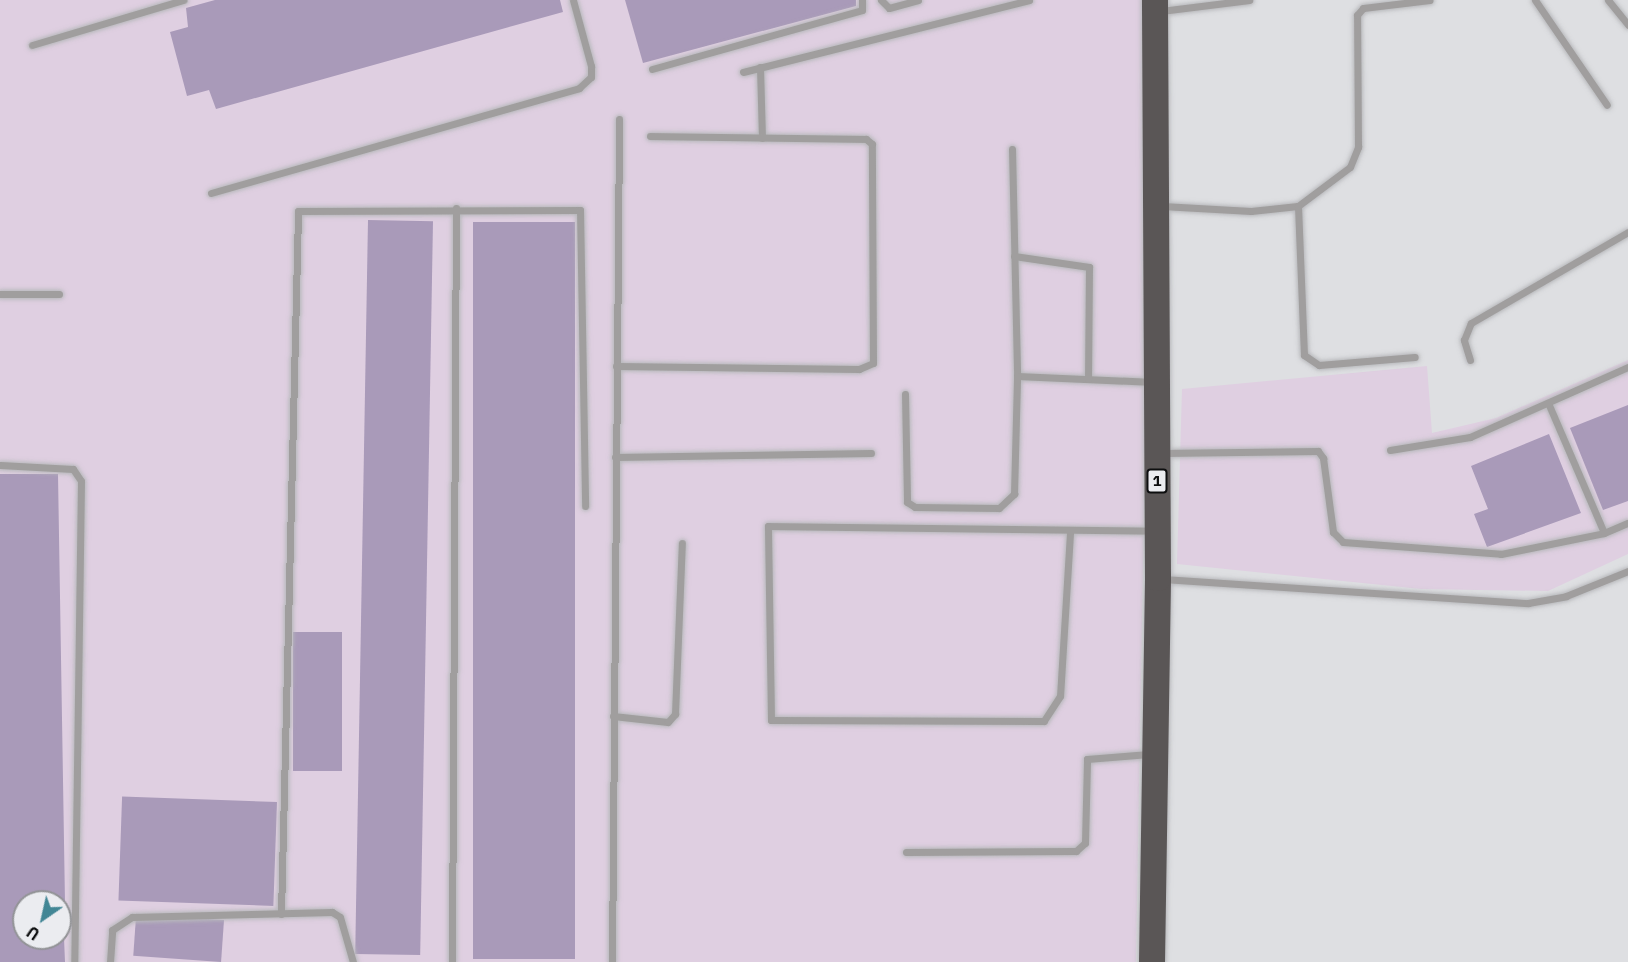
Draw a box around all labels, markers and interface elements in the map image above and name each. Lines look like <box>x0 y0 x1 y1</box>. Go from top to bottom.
road number: 1 <box>1146 469 1168 493</box>
north arrow <box>12 890 72 950</box>
text: U <box>23 922 43 945</box>

